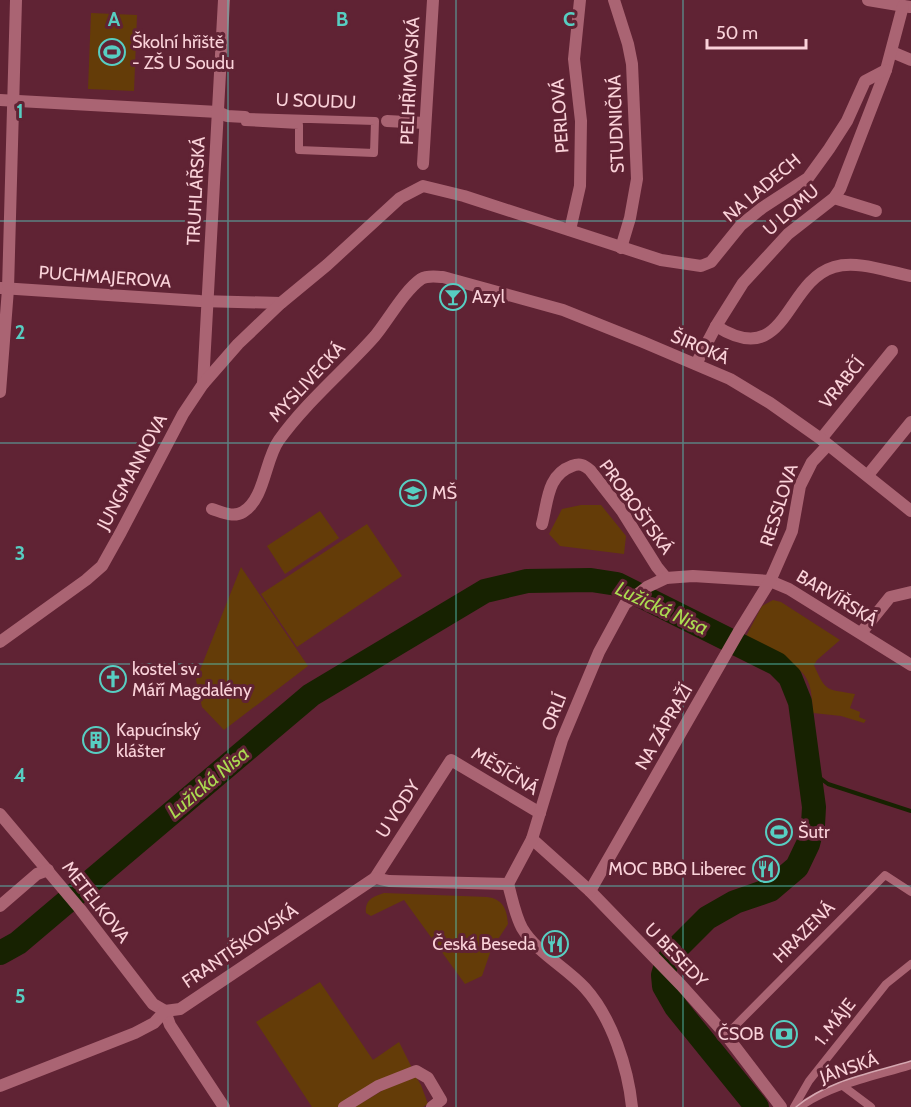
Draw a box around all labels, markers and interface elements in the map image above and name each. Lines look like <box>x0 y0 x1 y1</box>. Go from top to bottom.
text: A <box>108 7 121 31</box>
text: B <box>336 7 348 31</box>
text: C <box>563 7 575 31</box>
scale bar <box>707 12 806 50</box>
street label: PELHŘIMOVSKÁ <box>395 16 424 146</box>
text: 50 m <box>716 22 758 44</box>
place label: Školní hřiště - ZŠ U Soudu <box>132 31 234 74</box>
sports icon: Školní hřiště - ZŠ U Soudu <box>97 37 127 67</box>
street label: STUDNIČNÁ <box>603 74 629 174</box>
street label: PERLOVÁ <box>546 78 574 154</box>
street label: U SOUDU <box>275 89 357 113</box>
text: 1 <box>16 99 24 123</box>
street label: TRUHLÁŘSKÁ <box>181 136 210 246</box>
street label: NA LADECH <box>719 149 805 227</box>
street label: U LOMU <box>759 180 823 240</box>
street label: PUCHMAJEROVA <box>38 261 172 293</box>
bar icon: Azyl <box>438 282 468 312</box>
place label: Azyl <box>472 286 506 308</box>
text: 2 <box>15 320 25 344</box>
street label: ŠIROKÁ <box>668 325 732 369</box>
street label: MYSLIVECKÁ <box>264 337 350 427</box>
street label: VRABČÍ <box>815 353 869 413</box>
street label: JUNGMANNOVA <box>92 410 172 535</box>
street label: PROBOŠTSKÁ <box>594 455 678 559</box>
street label: RESSLOVA <box>755 461 803 549</box>
school or university icon: MŠ <box>398 478 428 508</box>
place label: MŠ <box>432 482 457 504</box>
text: 3 <box>15 541 25 565</box>
street label: BARVÍŘSKÁ <box>792 564 882 631</box>
water label: Lužická Nisa <box>612 576 712 640</box>
place label: kostel sv. Máří Magdalény <box>132 658 252 701</box>
church icon: kostel sv. Máří Magdalény <box>98 664 128 694</box>
street label: NA ZÁPRAŽÍ <box>630 680 697 774</box>
street label: ORLÍ <box>537 690 571 734</box>
place label: Kapucínský klášter <box>116 719 201 762</box>
building icon: Kapucínský klášter <box>81 725 111 755</box>
water label: Lužická Nisa <box>162 741 254 823</box>
street label: MĚSÍČNÁ <box>467 742 543 800</box>
text: 4 <box>14 763 26 787</box>
street label: U VODY <box>371 775 425 842</box>
sports icon: Šutr <box>764 817 794 847</box>
place label: Šutr <box>798 821 830 843</box>
restaurant icon: MOC BBQ Liberec <box>751 854 781 884</box>
street label: METELKOVA <box>57 857 135 947</box>
place label: MOC BBQ Liberec <box>608 858 746 880</box>
street label: HRAZENÁ <box>769 897 839 967</box>
street label: FRANTIŠKOVSKÁ <box>178 899 302 993</box>
street label: U BESEDY <box>640 918 713 992</box>
restaurant icon: Česká Beseda <box>540 929 570 959</box>
place label: Česká Beseda <box>432 933 536 955</box>
text: 5 <box>15 984 25 1008</box>
street label: 1. MÁJE <box>810 994 860 1050</box>
bank icon: ČSOB <box>769 1019 799 1049</box>
place label: ČSOB <box>718 1023 764 1045</box>
street label: JÁNSKÁ <box>816 1048 881 1089</box>

